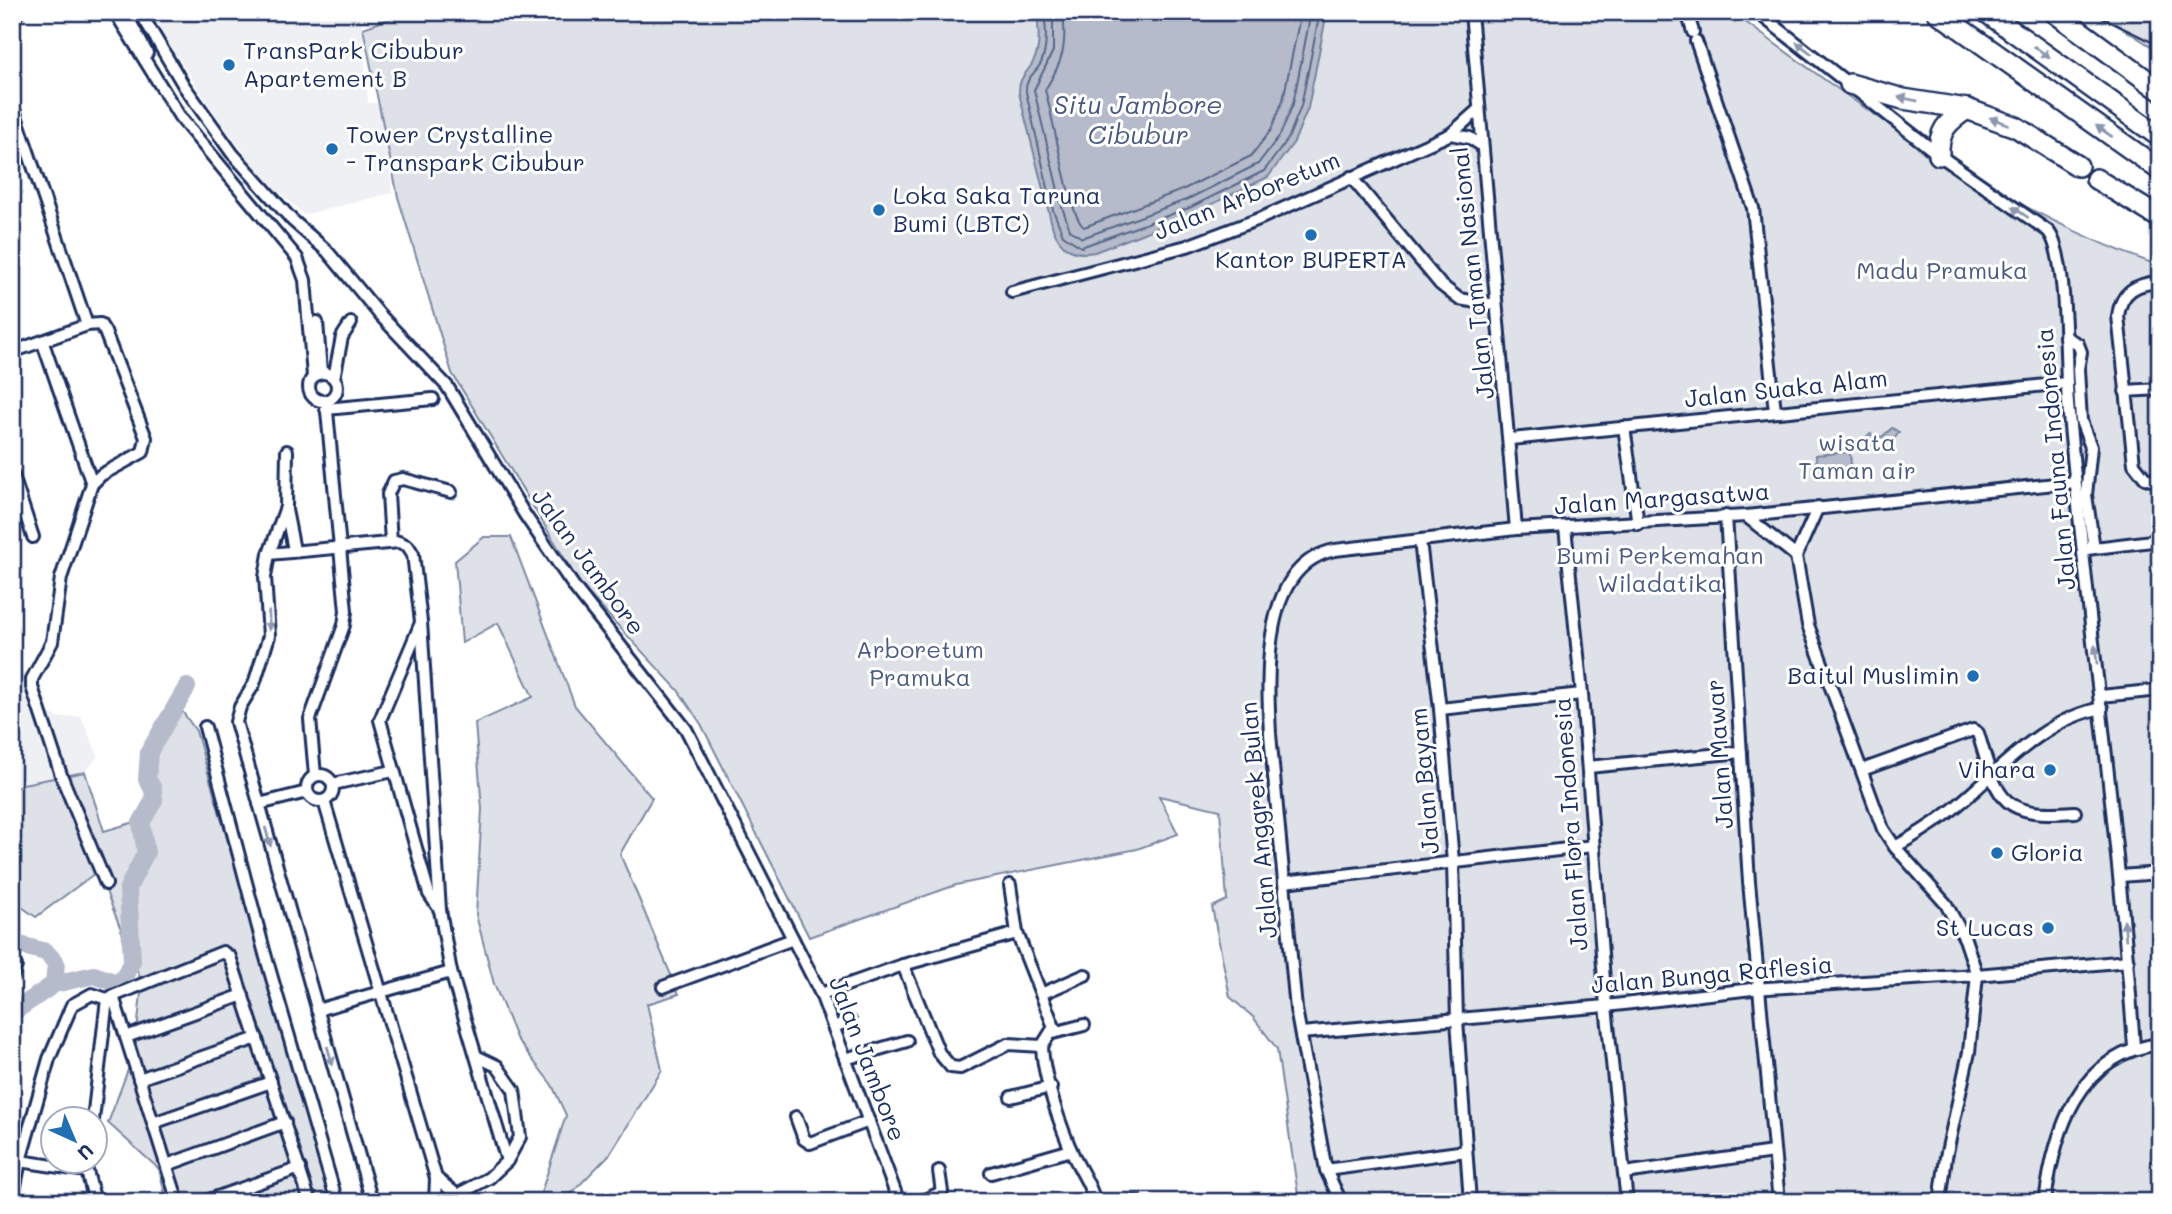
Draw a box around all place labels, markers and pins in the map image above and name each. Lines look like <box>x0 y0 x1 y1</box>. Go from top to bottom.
place label: TransPark Cibubur Apartement B <box>243 34 464 93</box>
marker: TransPark Cibubur Apartement B <box>221 57 237 73</box>
place label: Tower Crystalline - Transpark Cibubur <box>346 118 585 177</box>
marker: Tower Crystalline - Transpark Cibubur <box>324 141 340 157</box>
place label: Loka Saka Taruna Bumi (LBTC) <box>893 179 1101 238</box>
marker: Loka Saka Taruna Bumi (LBTC) <box>871 202 887 218</box>
marker: Kantor BUPERTA <box>1303 227 1319 243</box>
place label: Kantor BUPERTA <box>1215 243 1407 274</box>
place label: Baitul Muslimin <box>1787 659 1959 690</box>
marker: Baitul Muslimin <box>1965 668 1981 684</box>
place label: Vihara <box>1958 753 2036 784</box>
marker: Vihara <box>2042 762 2058 778</box>
place label: Gloria <box>2011 836 2083 867</box>
marker: Gloria <box>1989 845 2005 861</box>
place label: St Lucas <box>1936 911 2034 942</box>
marker: St Lucas <box>2040 920 2056 936</box>

